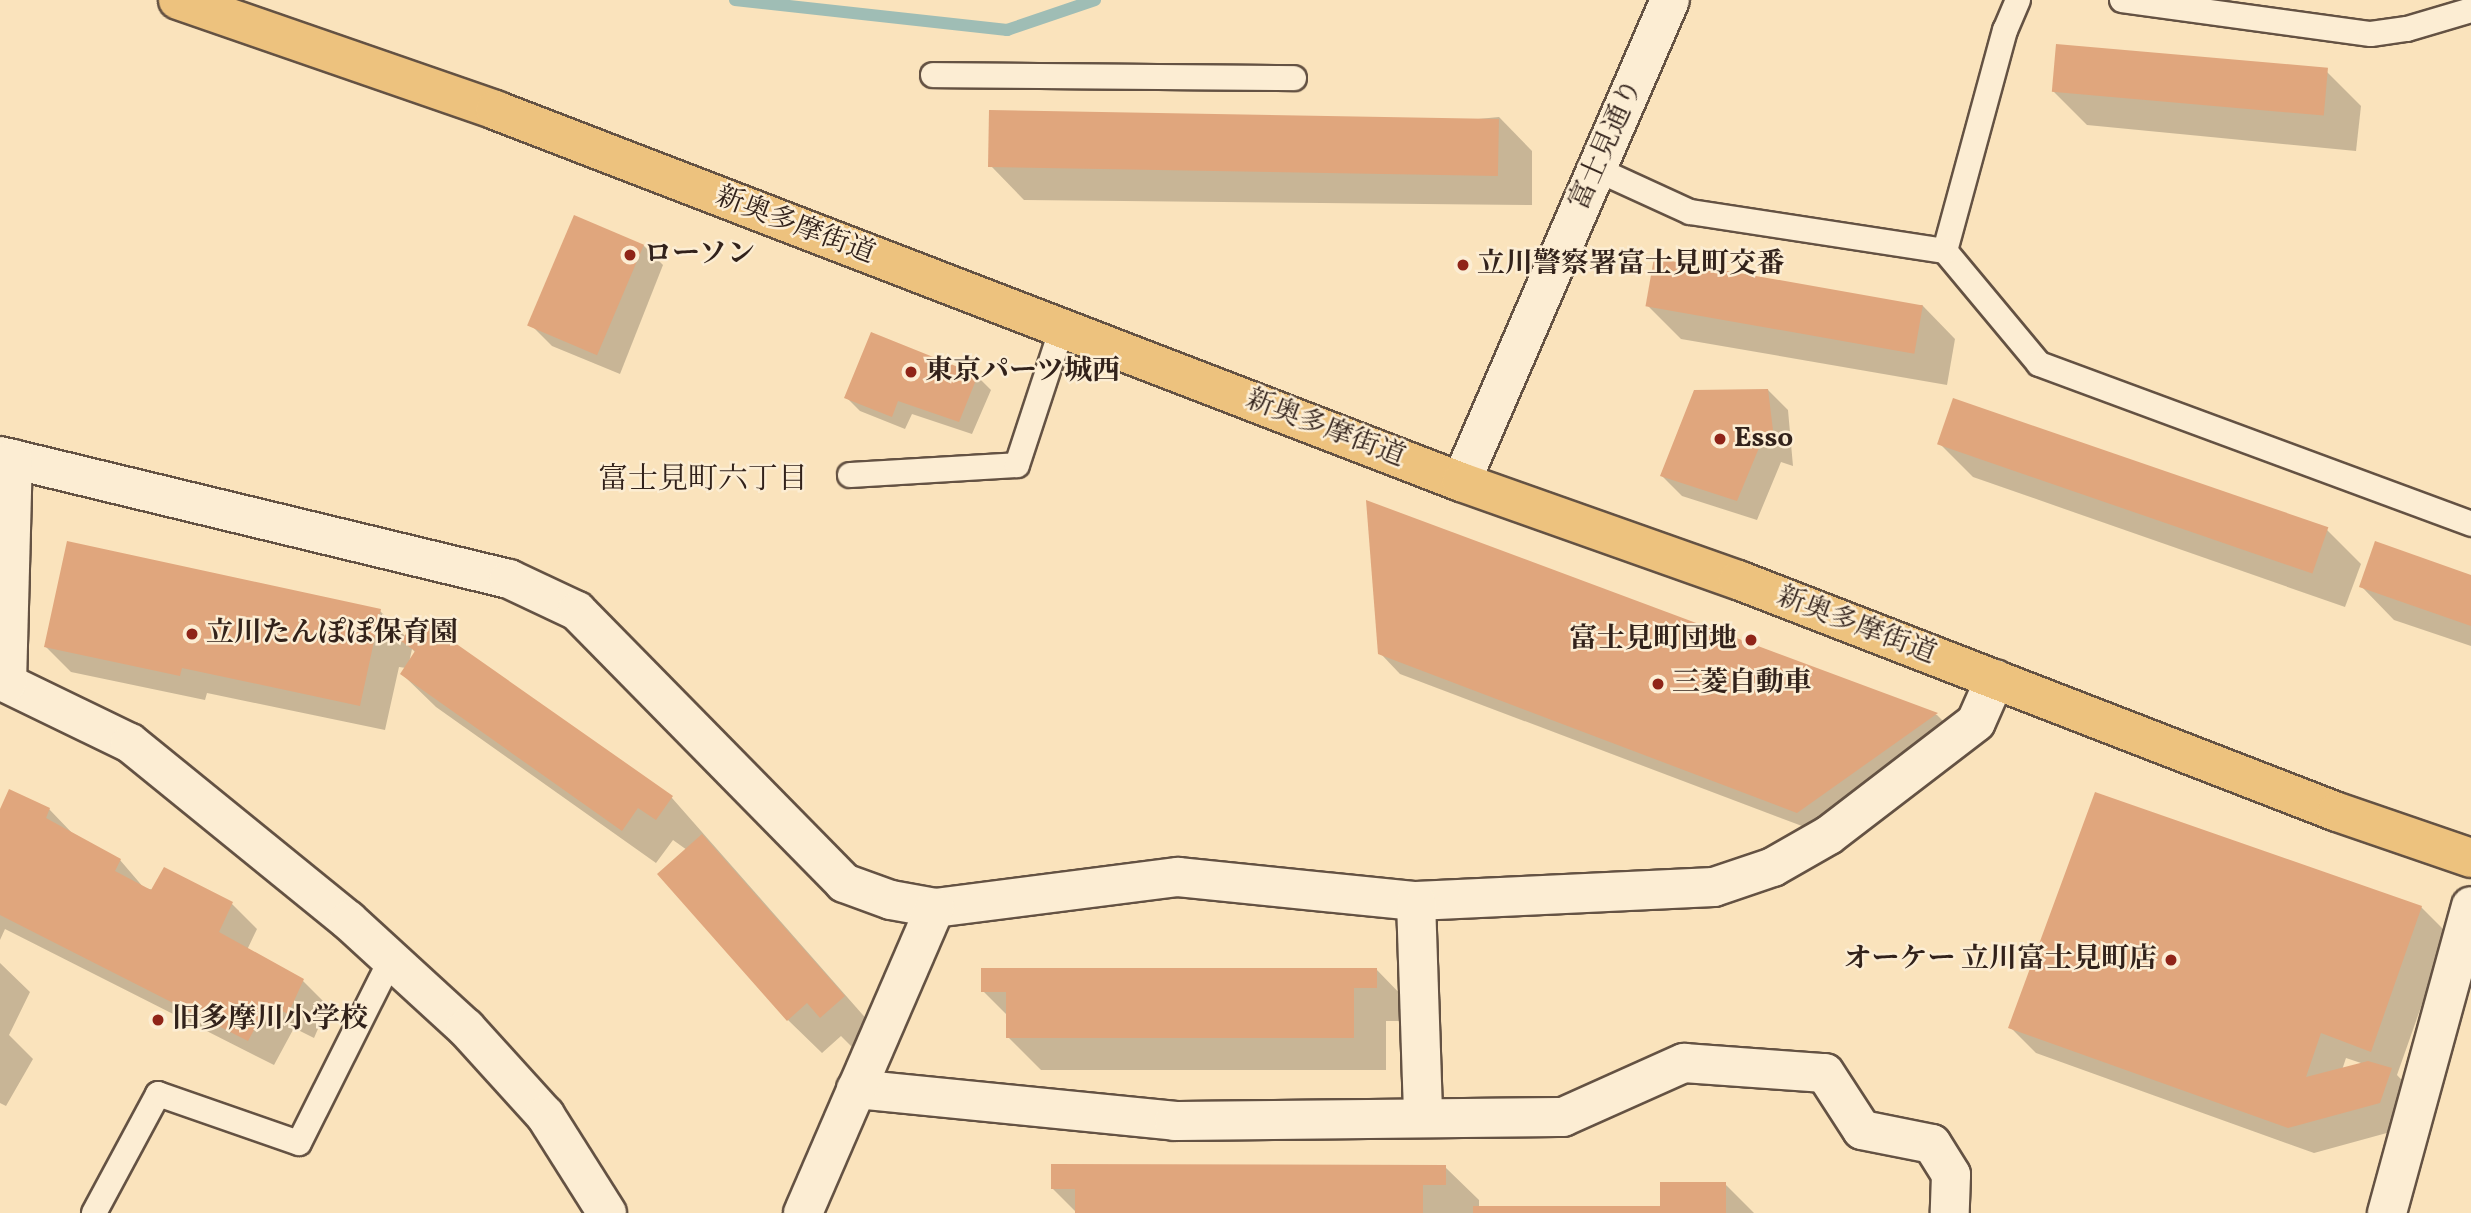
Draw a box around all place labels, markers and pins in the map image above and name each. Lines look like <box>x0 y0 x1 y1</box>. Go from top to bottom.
place label: ローソン <box>644 238 756 272</box>
marker: ローソン <box>622 247 638 263</box>
place label: 立川警察署富士見町交番 <box>1477 248 1785 282</box>
marker: 立川警察署富士見町交番 <box>1455 257 1471 273</box>
place label: 東京パーツ城西 <box>925 355 1121 389</box>
marker: 東京パーツ城西 <box>903 364 919 380</box>
place label: Esso <box>1734 422 1793 456</box>
marker: Esso <box>1712 431 1728 447</box>
place label: 立川たんぽぽ保育園 <box>206 617 458 651</box>
place label: 富士見町団地 <box>1569 623 1737 657</box>
marker: 立川たんぽぽ保育園 <box>184 626 200 642</box>
marker: 富士見町団地 <box>1743 632 1759 648</box>
place label: 三菱自動車 <box>1672 667 1812 701</box>
marker: 三菱自動車 <box>1650 676 1666 692</box>
place label: オーケー 立川富士見町店 <box>1843 943 2157 977</box>
marker: オーケー 立川富士見町店 <box>2163 952 2179 968</box>
place label: 旧多摩川小学校 <box>172 1003 368 1037</box>
marker: 旧多摩川小学校 <box>150 1012 166 1028</box>

